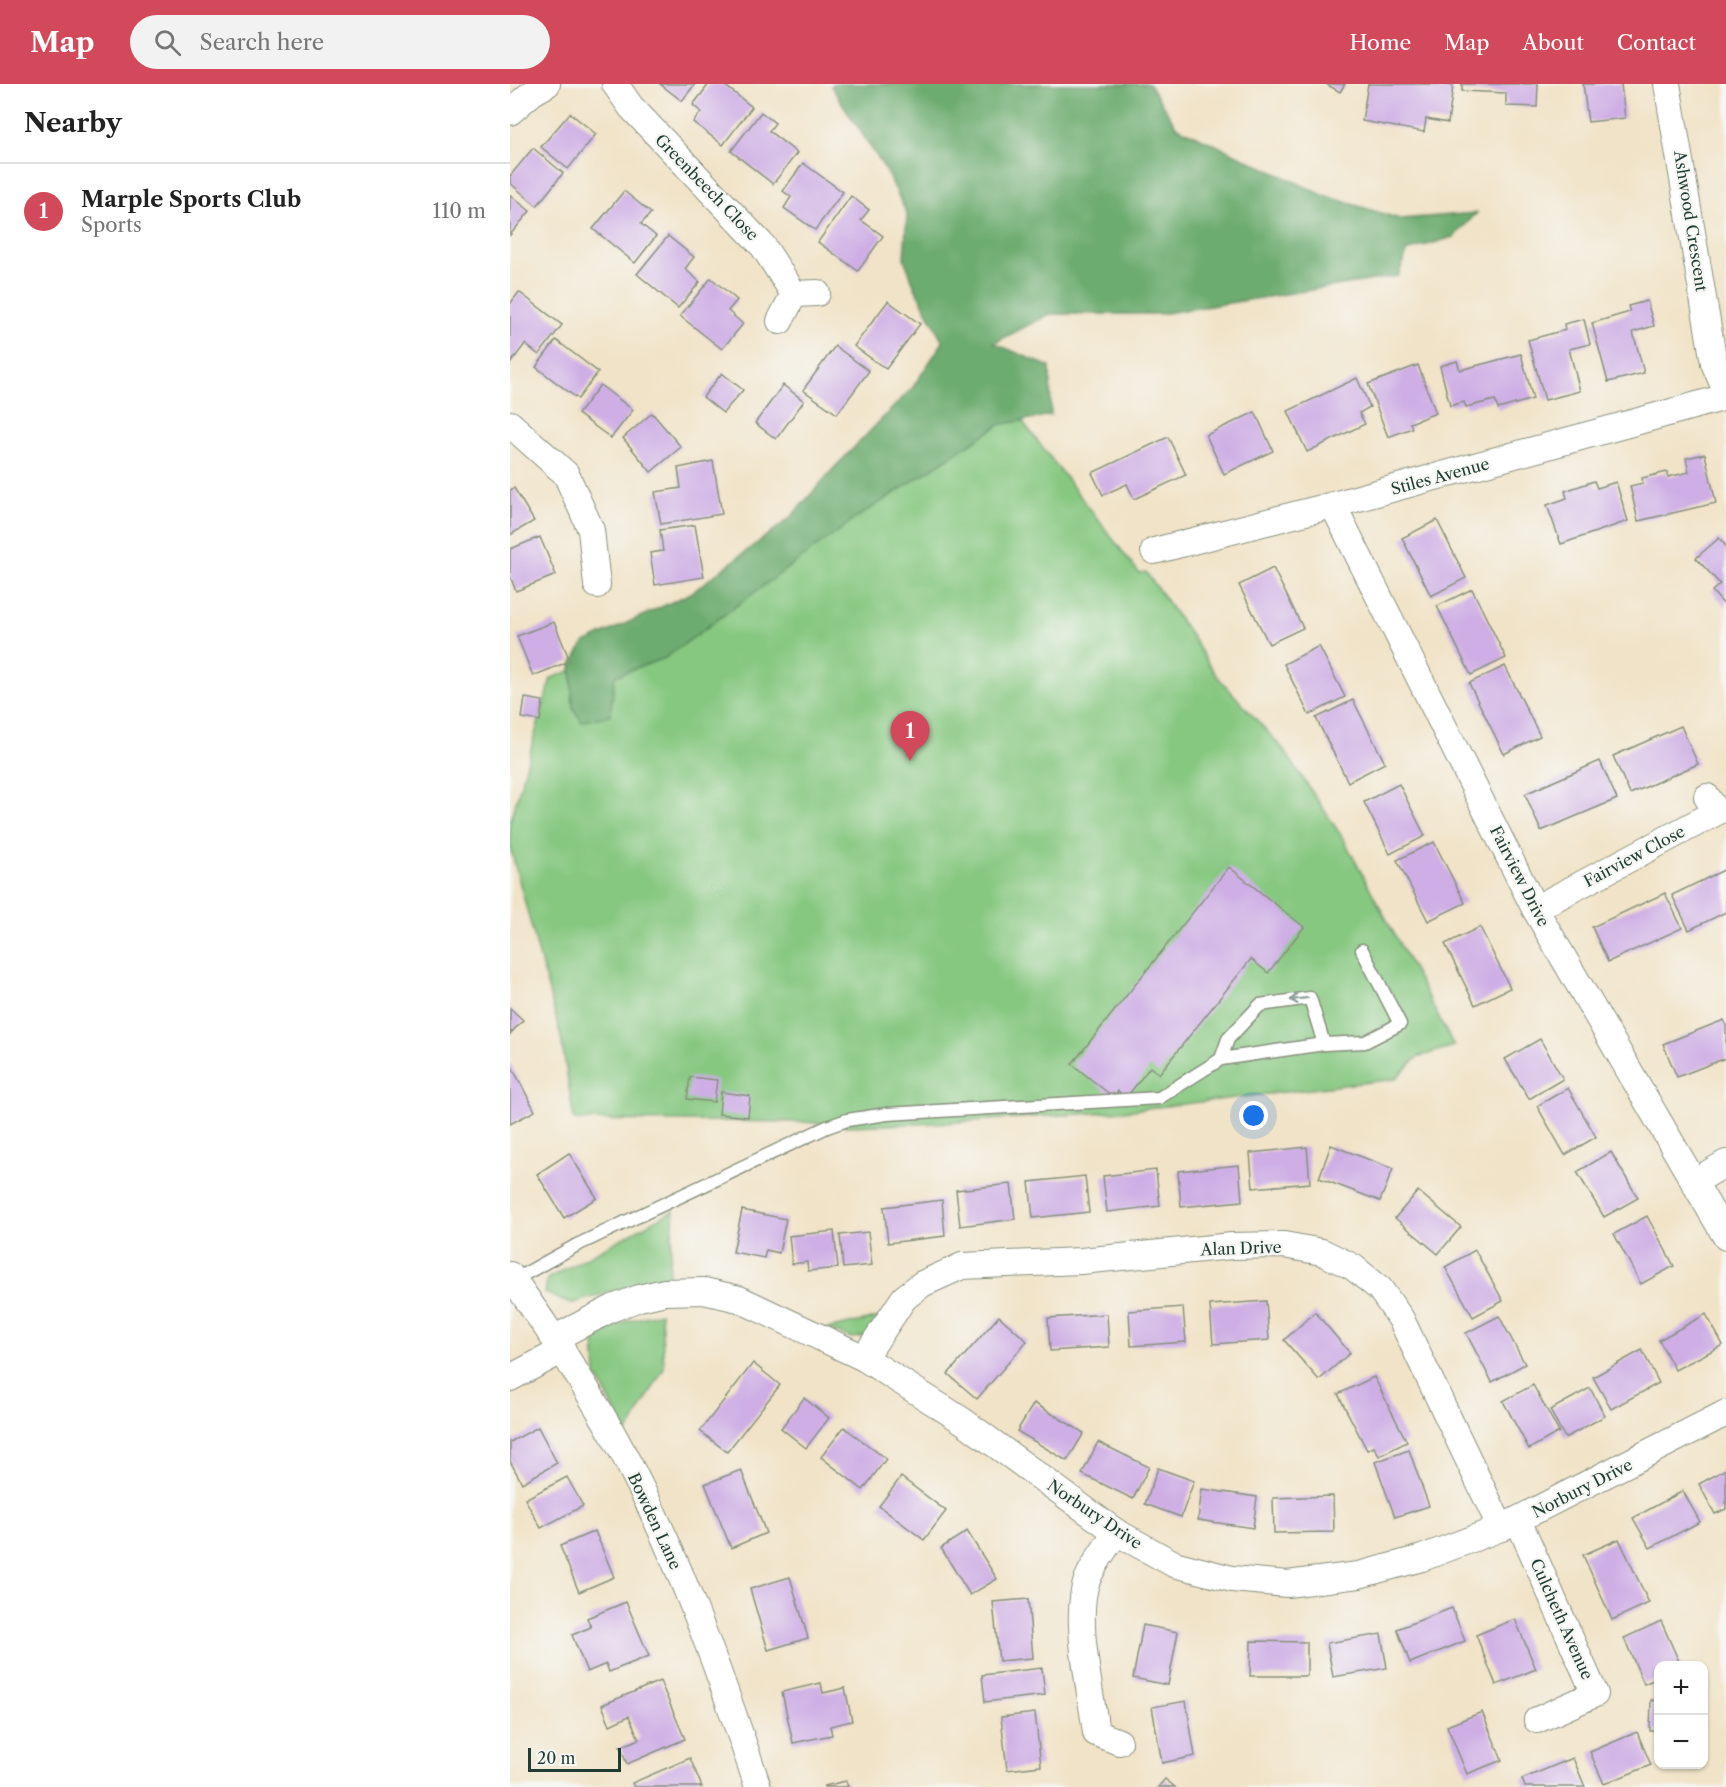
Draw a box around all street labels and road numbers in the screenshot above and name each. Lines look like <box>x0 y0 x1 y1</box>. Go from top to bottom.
street label: Greenbeech Close <box>651 130 763 244</box>
street label: Ashwood Crescent <box>1670 148 1712 293</box>
street label: Stiles Avenue <box>1388 453 1492 499</box>
street label: Fairview Close <box>1580 821 1688 891</box>
street label: Fairview Drive <box>1486 822 1554 930</box>
street label: Alan Drive <box>1199 1237 1282 1259</box>
street label: Norbury Drive <box>1529 1454 1636 1522</box>
street label: Bowden Lane <box>624 1470 686 1572</box>
street label: Norbury Drive <box>1044 1475 1146 1553</box>
street label: Culcheth Avenue <box>1526 1555 1598 1683</box>

